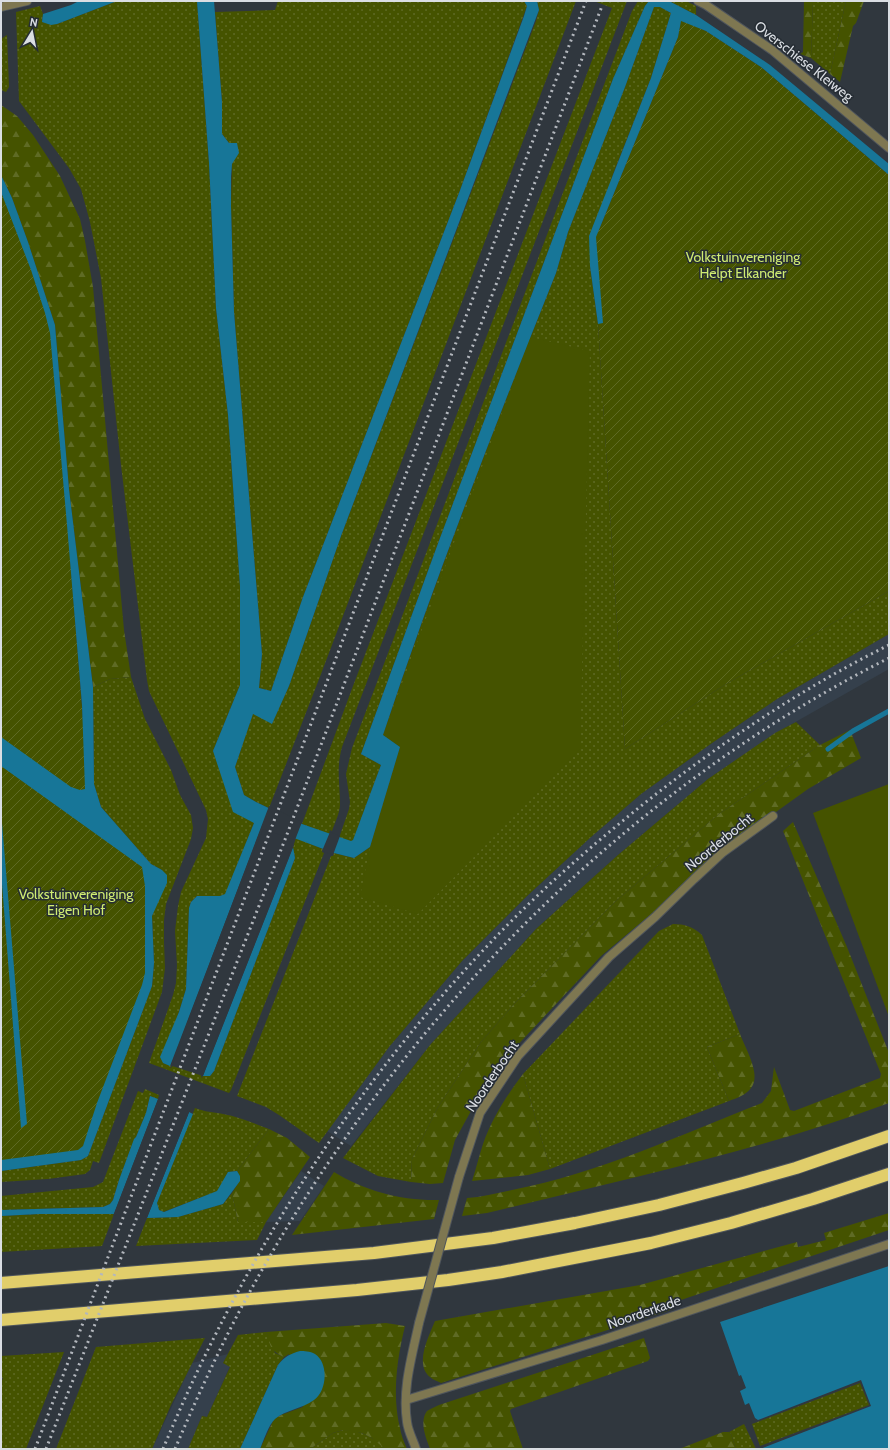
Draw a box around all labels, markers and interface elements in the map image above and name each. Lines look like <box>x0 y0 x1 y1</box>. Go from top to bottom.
north arrow <box>12 12 52 52</box>
text: N <box>29 15 39 30</box>
street label: Overschiese Kleiweg <box>751 17 858 106</box>
park label: Volkstuinvereniging Helpt Elkander <box>686 248 801 282</box>
street label: Noorderbocht <box>681 809 757 875</box>
park label: Volkstuinvereniging Eigen Hof <box>19 885 134 919</box>
street label: Noorderbocht <box>461 1036 523 1115</box>
street label: Noorderkade <box>605 1291 683 1333</box>

